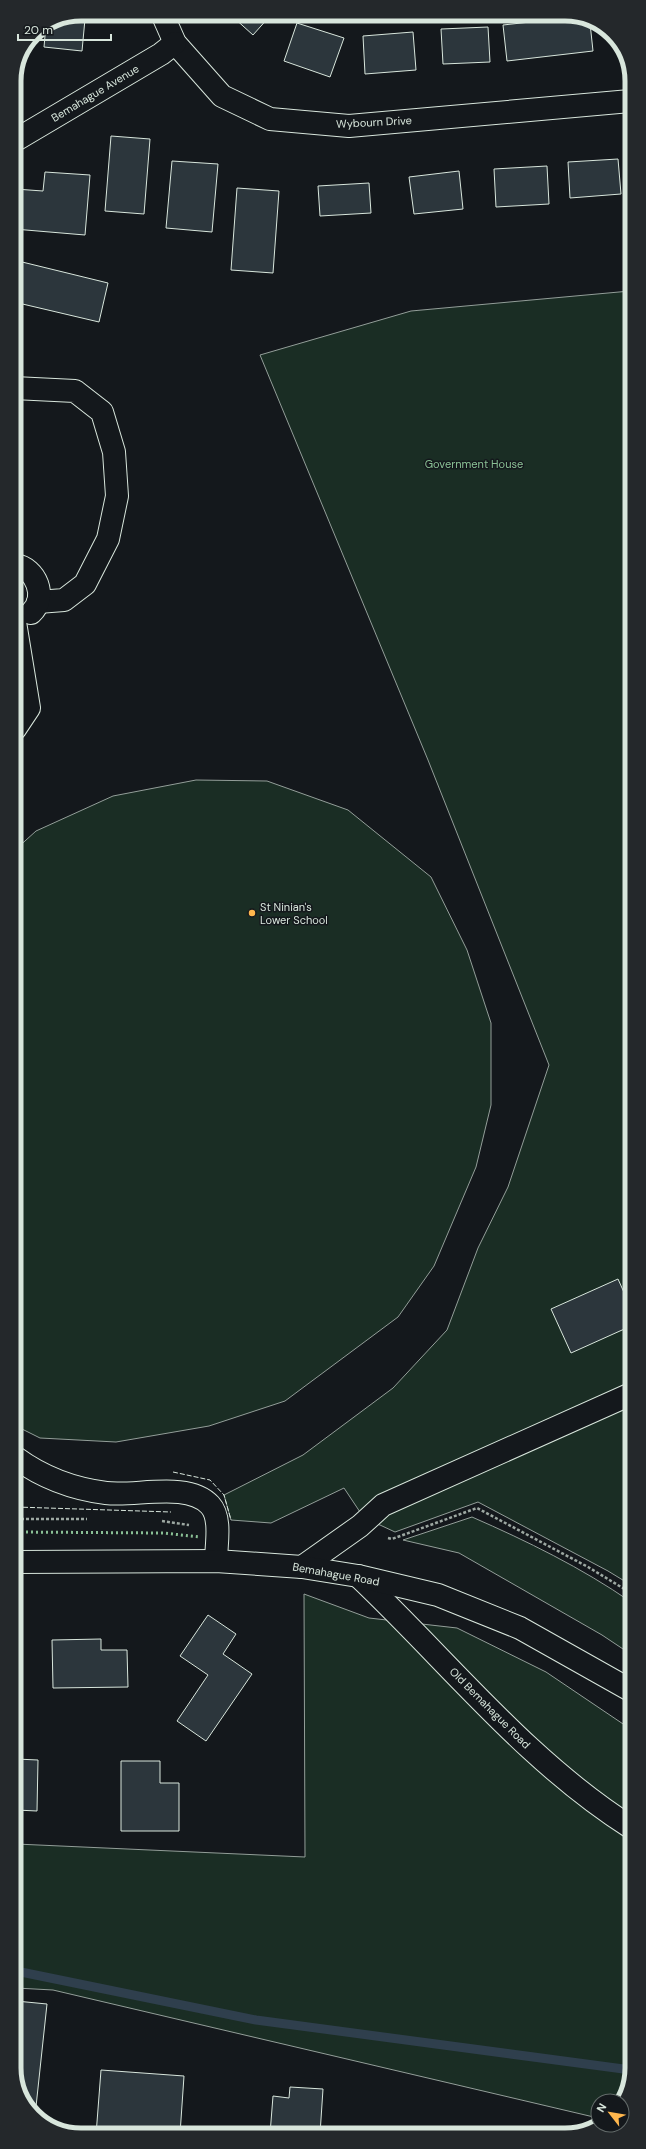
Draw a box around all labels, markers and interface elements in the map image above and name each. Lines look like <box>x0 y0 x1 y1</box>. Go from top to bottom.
scale bar <box>18 16 111 42</box>
text: 20 m <box>24 22 53 38</box>
street label: Bemahague Avenue <box>49 61 141 125</box>
street label: Wybourn Drive <box>336 113 412 131</box>
park label: Government House <box>425 457 523 471</box>
place label: St Ninian's Lower School <box>260 900 328 927</box>
marker: St Ninian's Lower School <box>247 908 257 918</box>
street label: Bemahague Road <box>291 1559 381 1589</box>
street label: Old Bemahague Road <box>447 1665 534 1752</box>
north arrow <box>590 2093 630 2133</box>
text: N <box>593 2101 609 2115</box>

